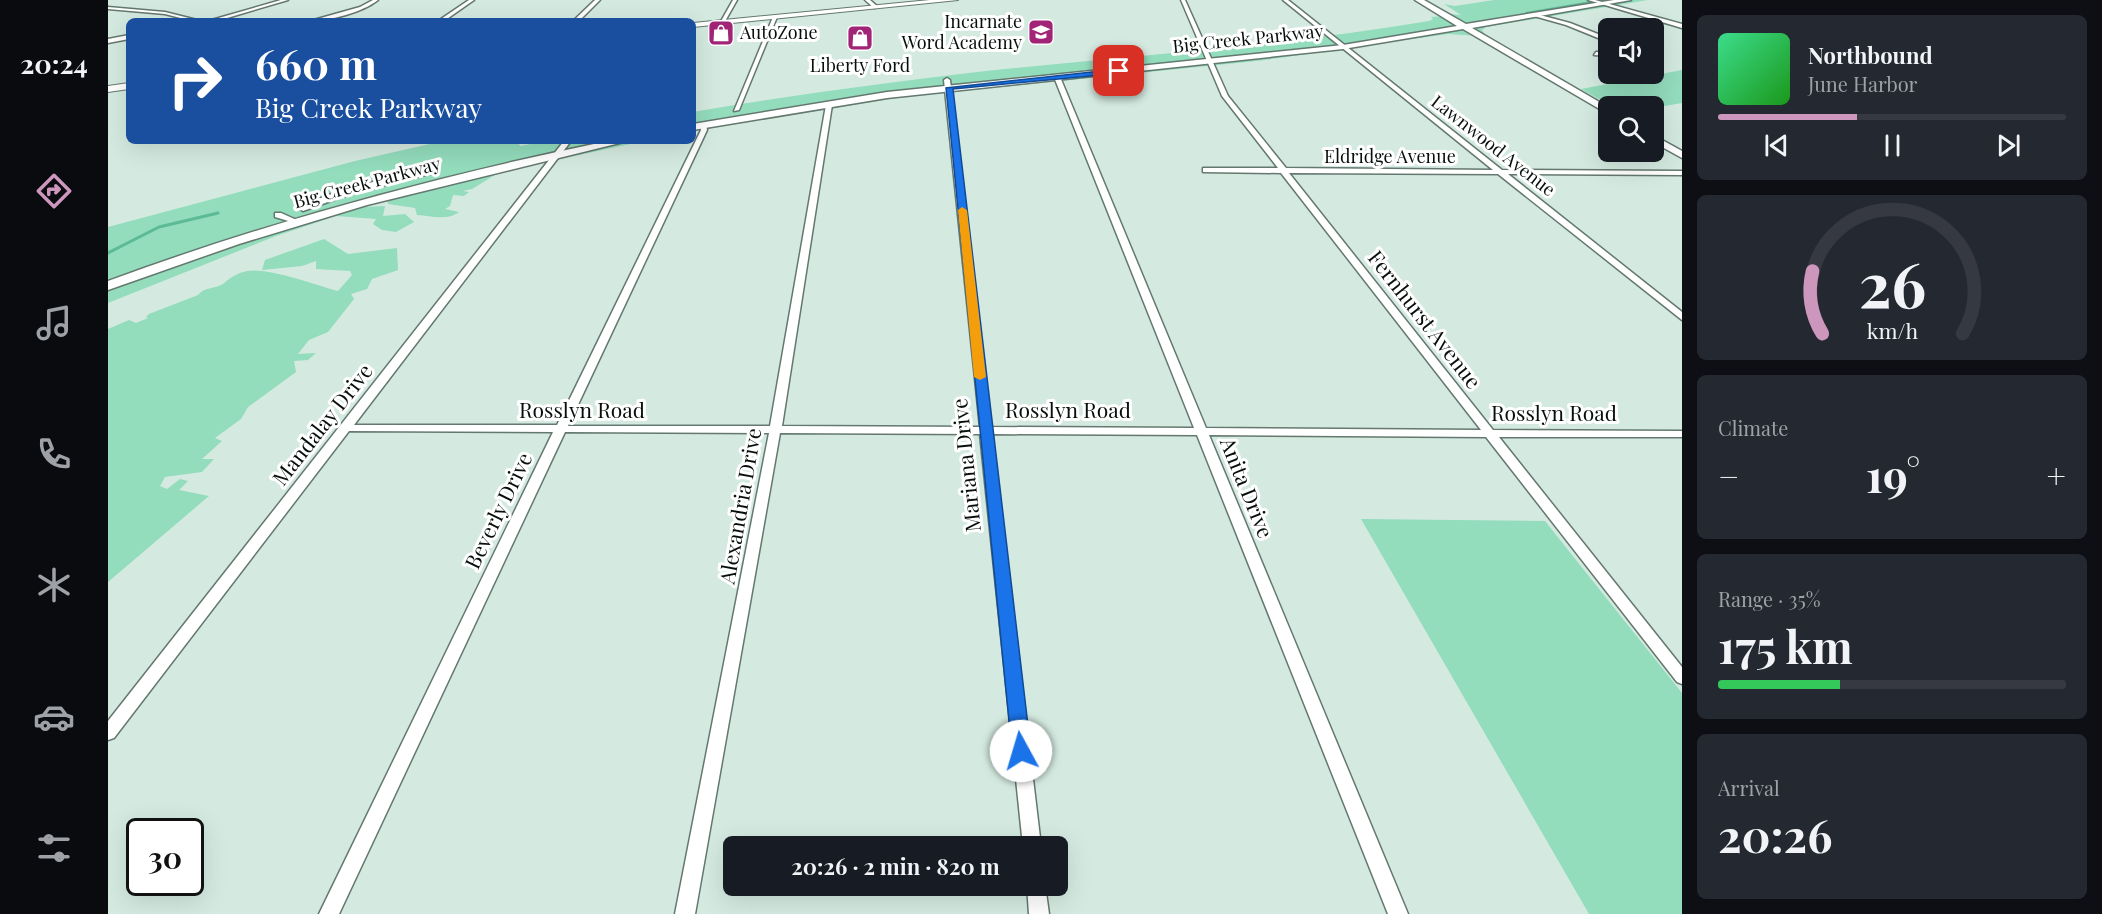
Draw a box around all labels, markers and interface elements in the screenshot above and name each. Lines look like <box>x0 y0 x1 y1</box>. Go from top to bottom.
place label: Incarnate Word Academy <box>901 9 1022 54</box>
school or university icon: Incarnate Word Academy <box>1026 17 1056 47</box>
shop icon: AutoZone <box>706 18 736 48</box>
street label: Big Creek Parkway <box>1171 18 1324 58</box>
map controls <box>1598 18 1664 162</box>
button: sound <box>1598 18 1664 84</box>
place label: AutoZone <box>739 20 818 44</box>
shop icon: Liberty Ford <box>845 23 875 53</box>
text: 660 m <box>255 35 377 91</box>
text: Northbound <box>1808 40 1933 70</box>
icon: right <box>156 42 234 120</box>
text: 20:24 <box>20 45 88 81</box>
pin <box>1093 45 1144 96</box>
place label: Liberty Ford <box>810 53 911 77</box>
icon: arrive <box>1102 54 1135 87</box>
text: June Harbor <box>1808 70 1918 97</box>
text: Big Creek Parkway <box>255 89 482 125</box>
street label: Lawnwood Avenue <box>1427 89 1561 201</box>
button: search <box>1598 96 1664 162</box>
icon: previous <box>1760 129 1793 162</box>
icon: pause <box>1876 129 1909 162</box>
icon: next <box>1992 129 2025 162</box>
street label: Eldridge Avenue <box>1324 144 1456 168</box>
street label: Big Creek Parkway <box>291 151 443 213</box>
icon: directions <box>33 170 75 212</box>
text: 26 <box>1858 240 1926 324</box>
street label: Fernhurst Avenue <box>1363 244 1488 394</box>
icon: music <box>33 302 75 344</box>
text: km/h <box>1866 317 1918 345</box>
street label: Mandalay Drive <box>265 357 378 490</box>
street label: Rosslyn Road <box>519 395 645 423</box>
street label: Rosslyn Road <box>1005 395 1131 423</box>
street label: Mariana Drive <box>944 397 986 533</box>
street label: Rosslyn Road <box>1491 398 1617 426</box>
text: Climate <box>1718 414 1788 441</box>
street label: Alexandria Drive <box>711 426 767 587</box>
street label: Anita Drive <box>1215 432 1281 542</box>
icon: phone <box>33 433 75 475</box>
text: 19° <box>1866 444 1920 504</box>
street label: Beverly Drive <box>457 447 537 573</box>
text: − <box>1718 453 1739 497</box>
text: + <box>2047 453 2066 497</box>
icon: climate <box>33 564 75 606</box>
text: Range · 35% <box>1718 585 1821 612</box>
text: 175 km <box>1718 615 1853 675</box>
icon: car <box>33 696 75 738</box>
position arrow <box>989 719 1053 783</box>
text: Arrival <box>1718 774 1780 801</box>
text: 20:26 <box>1718 804 1832 864</box>
speed limit sign: 30 <box>126 818 204 896</box>
icon: filters <box>33 827 75 869</box>
text: 20:26 · 2 min · 820 m <box>791 851 1000 881</box>

